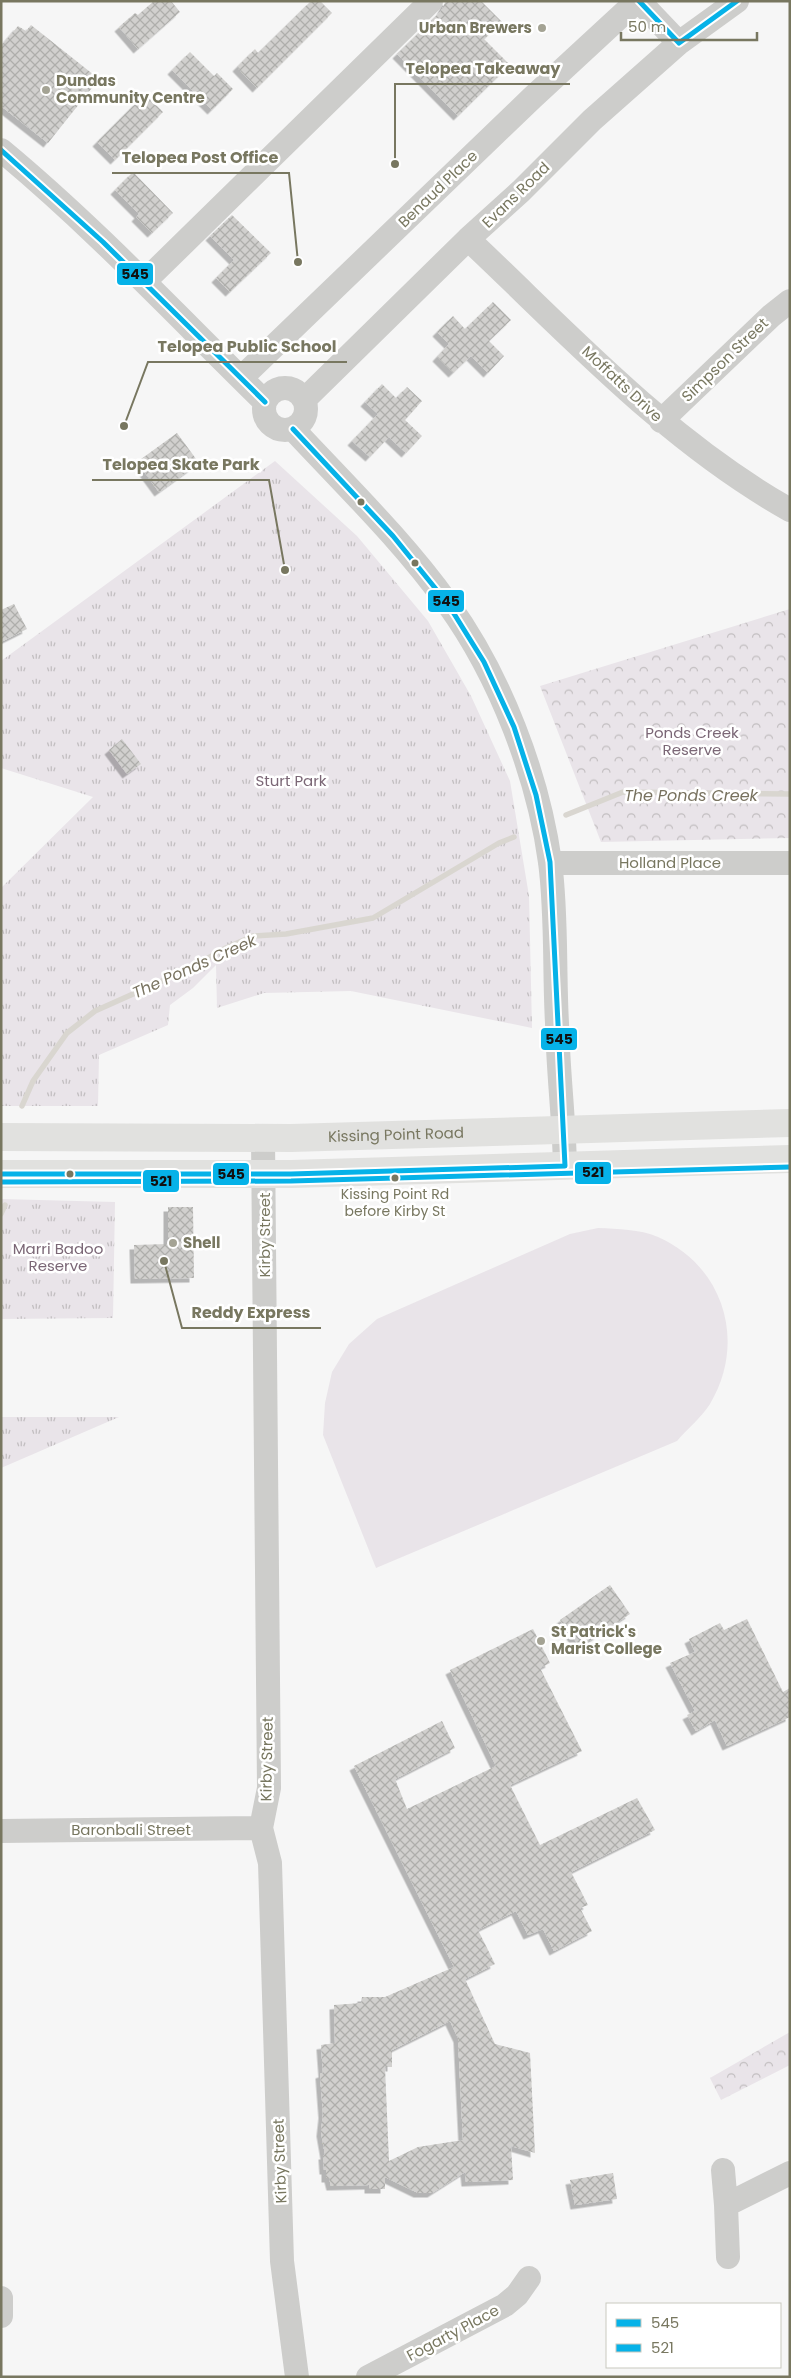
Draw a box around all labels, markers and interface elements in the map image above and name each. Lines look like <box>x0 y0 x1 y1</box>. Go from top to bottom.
scale bar <box>621 10 757 42</box>
text: 50 m <box>628 16 666 37</box>
place label: Urban Brewers <box>419 17 532 38</box>
marker: Urban Brewers <box>536 22 548 34</box>
callout: Telopea Takeaway <box>395 53 570 84</box>
text: Telopea Takeaway <box>406 57 561 80</box>
place label: Dundas Community Centre <box>56 70 205 108</box>
marker: Dundas Community Centre <box>40 84 52 96</box>
callout: Telopea Post Office <box>112 142 289 173</box>
street label: Benaud Place <box>393 145 482 232</box>
text: Telopea Post Office <box>122 146 278 169</box>
street label: Evans Road <box>477 157 554 232</box>
line badge: 545 <box>116 262 154 286</box>
text: 545 <box>121 264 149 284</box>
street label: Simpson Street <box>677 313 773 406</box>
callout: Telopea Public School <box>148 331 347 362</box>
text: Telopea Public School <box>158 335 336 358</box>
street label: Moffatts Drive <box>578 341 667 426</box>
callout: Telopea Skate Park <box>92 449 269 480</box>
text: Telopea Skate Park <box>102 453 260 476</box>
unlabelled marker <box>356 497 366 507</box>
unlabelled marker <box>410 558 420 568</box>
line badge: 545 <box>427 589 465 613</box>
text: 545 <box>432 591 460 611</box>
park label: Ponds Creek Reserve <box>645 722 739 760</box>
park label: Sturt Park <box>255 770 327 791</box>
water label: The Ponds Creek <box>624 784 759 807</box>
street label: Holland Place <box>619 852 721 873</box>
water label: The Ponds Creek <box>128 928 261 1004</box>
line badge: 545 <box>540 1027 578 1051</box>
text: 545 <box>545 1029 573 1049</box>
street label: Kissing Point Road <box>328 1122 464 1147</box>
line badge: 521 <box>574 1161 612 1185</box>
line badge: 545 <box>212 1162 250 1186</box>
text: 521 <box>582 1162 604 1182</box>
text: 545 <box>217 1164 245 1184</box>
unlabelled marker <box>65 1169 75 1179</box>
line badge: 521 <box>142 1169 180 1193</box>
text: 521 <box>150 1171 172 1191</box>
marker: Kissing Point Rd before Kirby St <box>390 1173 400 1183</box>
place label: Kissing Point Rd before Kirby St <box>341 1184 449 1221</box>
street label: Kirby Street <box>254 1193 275 1277</box>
place label: Shell <box>183 1232 220 1253</box>
marker: Shell <box>167 1237 179 1249</box>
park label: Marri Badoo Reserve <box>13 1238 103 1276</box>
callout: Reddy Express <box>182 1297 321 1328</box>
text: Reddy Express <box>191 1301 311 1324</box>
place label: St Patrick's Marist College <box>551 1621 662 1659</box>
marker: St Patrick's Marist College <box>535 1635 547 1647</box>
street label: Kirby Street <box>255 1716 278 1802</box>
street label: Baronbali Street <box>71 1819 191 1840</box>
street label: Kirby Street <box>268 2118 291 2204</box>
street label: Fogarty Place <box>403 2299 503 2366</box>
legend <box>606 2303 781 2368</box>
text: 545 <box>651 2312 679 2333</box>
text: 521 <box>651 2337 674 2358</box>

